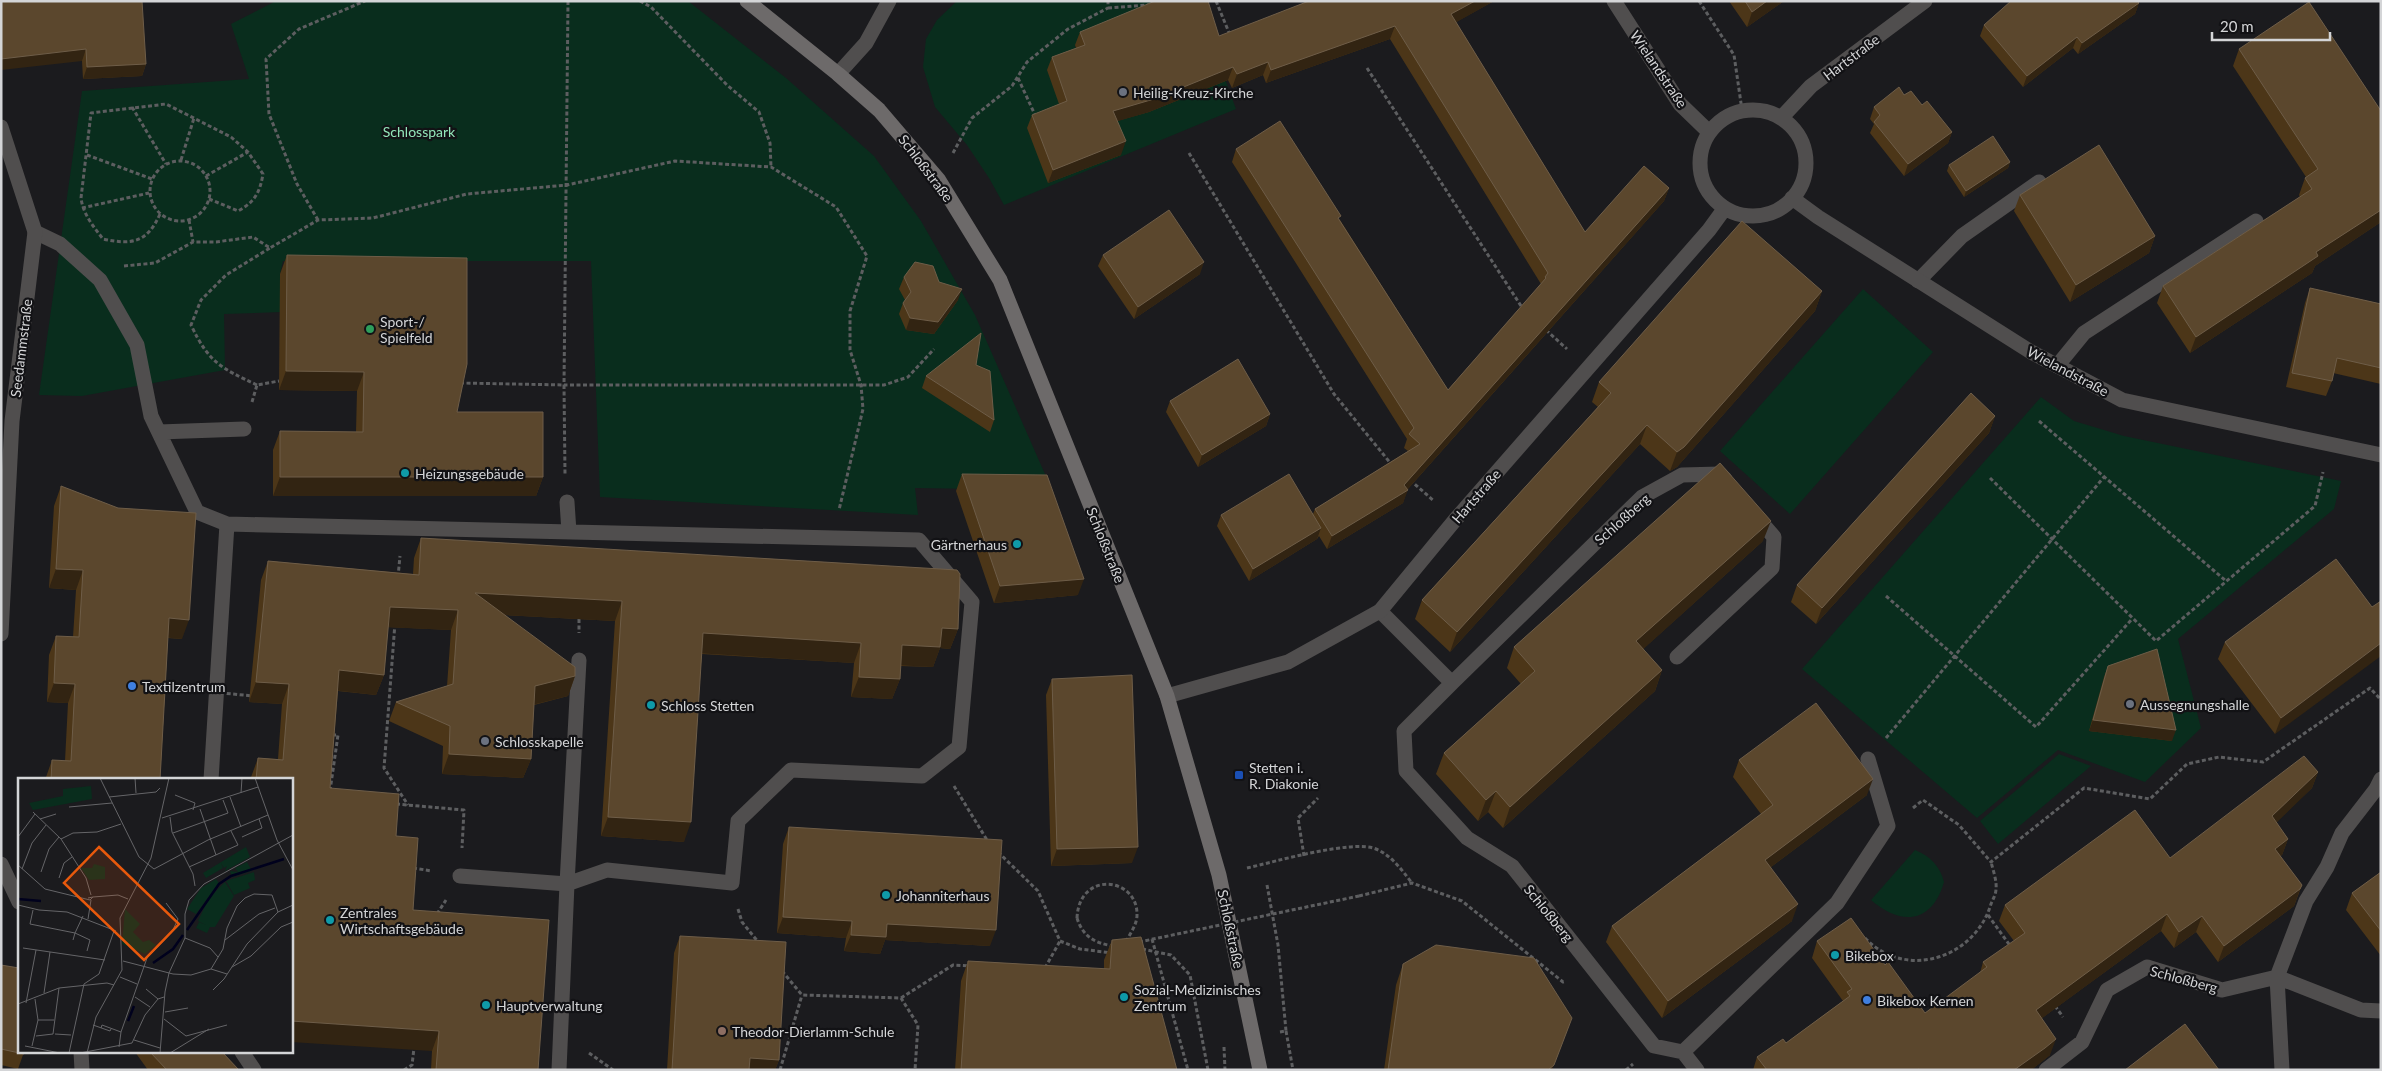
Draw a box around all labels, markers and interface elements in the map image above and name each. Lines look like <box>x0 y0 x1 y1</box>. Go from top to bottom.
scale bar <box>2212 10 2330 42</box>
text: 20 m <box>2220 17 2254 35</box>
street label: Wielandstraße <box>1627 27 1691 111</box>
street label: Hartstraße <box>1819 30 1883 84</box>
place label: Heilig-Kreuz-Kirche <box>1133 84 1253 101</box>
marker: Heilig-Kreuz-Kirche <box>1117 86 1129 98</box>
park label: Schlosspark <box>383 123 456 140</box>
street label: Schloßstraße <box>895 131 957 205</box>
street label: Seedammstraße <box>7 298 35 398</box>
place label: Sport-/ Spielfeld <box>380 313 433 346</box>
marker: Sport-/ Spielfeld <box>364 323 376 335</box>
street label: Wielandstraße <box>2024 342 2112 400</box>
place label: Heizungsgebäude <box>415 465 524 482</box>
street label: Hartstraße <box>1448 465 1504 527</box>
marker: Heizungsgebäude <box>399 467 411 479</box>
street label: Schloßberg <box>1591 490 1653 548</box>
street label: Schloßstraße <box>1083 505 1129 585</box>
place label: Gärtnerhaus <box>931 536 1007 553</box>
marker: Gärtnerhaus <box>1011 538 1023 550</box>
place label: Textilzentrum <box>142 678 226 695</box>
marker: Textilzentrum <box>126 680 138 692</box>
place label: Aussegnungshalle <box>2140 696 2249 713</box>
place label: Schloss Stetten <box>661 697 754 714</box>
marker: Aussegnungshalle <box>2124 698 2136 710</box>
marker: Schloss Stetten <box>645 699 657 711</box>
place label: Schlosskapelle <box>495 733 584 750</box>
marker: Schlosskapelle <box>479 735 491 747</box>
place label: Stetten i. R. Diakonie <box>1249 759 1319 792</box>
marker: Stetten i. R. Diakonie <box>1233 769 1245 781</box>
inset map <box>18 778 292 1054</box>
street label: Schloßberg <box>1521 881 1577 945</box>
place label: Johanniterhaus <box>896 887 989 904</box>
street label: Schloßstraße <box>1214 888 1248 970</box>
marker: Johanniterhaus <box>880 889 892 901</box>
place label: Zentrales Wirtschaftsgebäude <box>340 904 463 937</box>
marker: Zentrales Wirtschaftsgebäude <box>324 914 336 926</box>
place label: Bikebox <box>1845 947 1894 964</box>
marker: Bikebox <box>1829 949 1841 961</box>
street label: Schloßberg <box>2149 962 2219 996</box>
place label: Sozial-Medizinisches Zentrum <box>1134 981 1261 1014</box>
marker: Sozial-Medizinisches Zentrum <box>1118 991 1130 1003</box>
place label: Bikebox Kernen <box>1877 992 1974 1009</box>
marker: Bikebox Kernen <box>1861 994 1873 1006</box>
place label: Hauptverwaltung <box>496 997 603 1014</box>
marker: Hauptverwaltung <box>480 999 492 1011</box>
place label: Theodor-Dierlamm-Schule <box>732 1023 894 1040</box>
marker: Theodor-Dierlamm-Schule <box>716 1025 728 1037</box>

